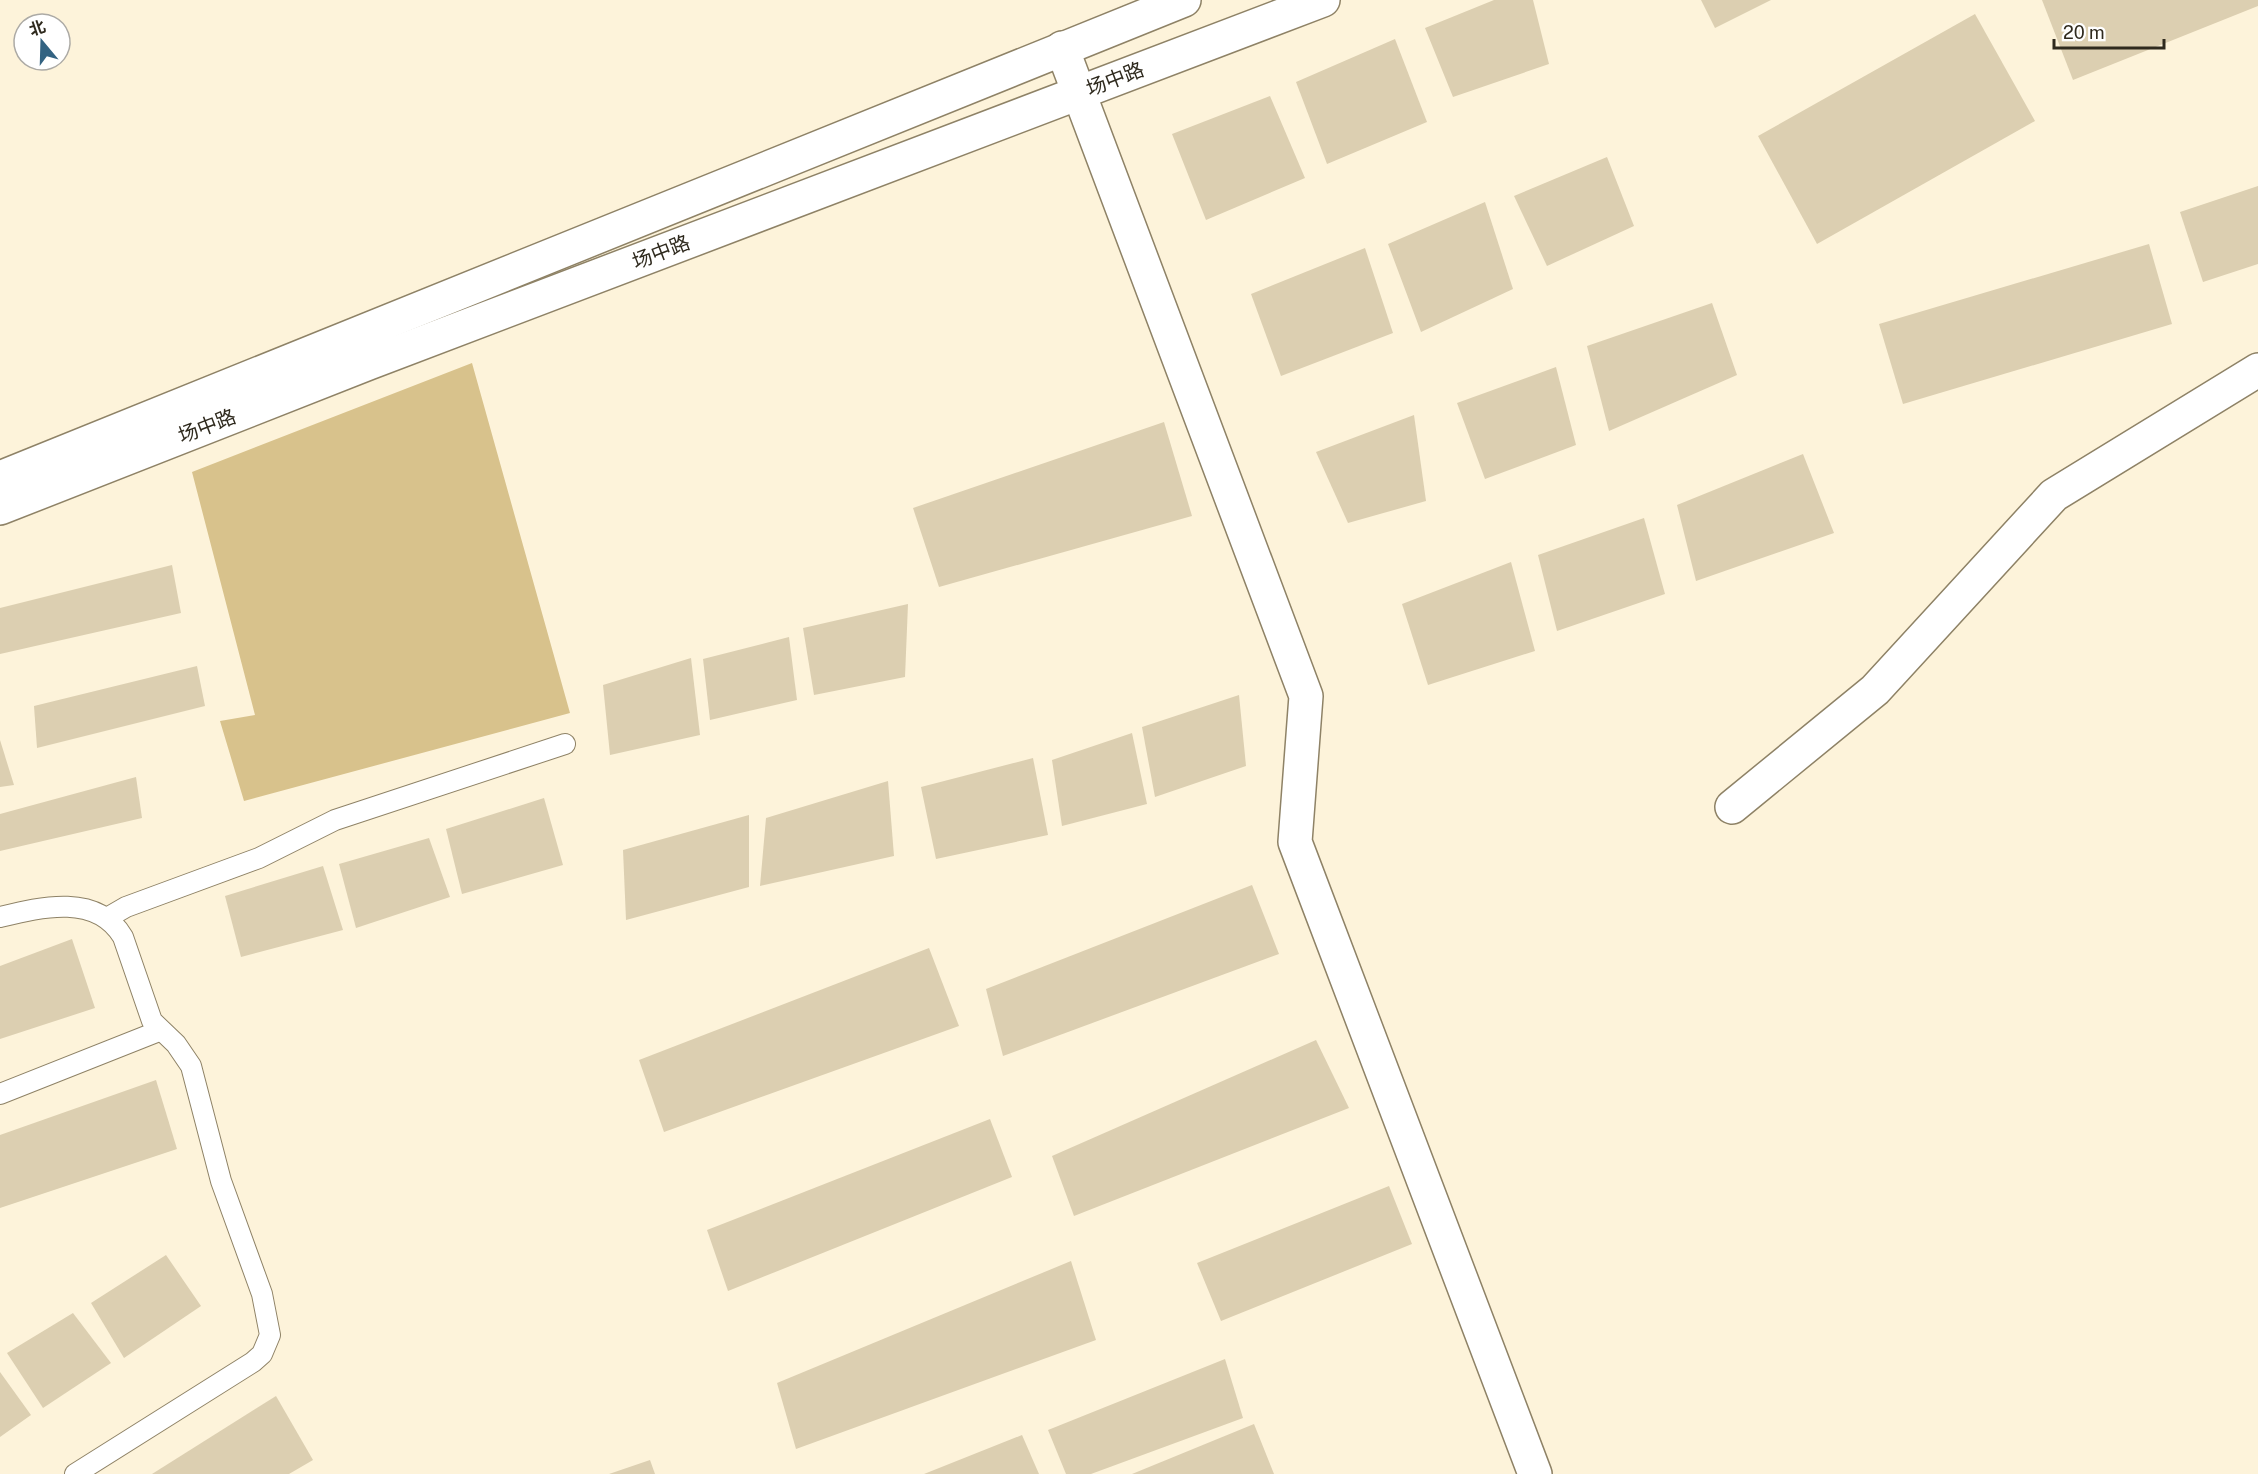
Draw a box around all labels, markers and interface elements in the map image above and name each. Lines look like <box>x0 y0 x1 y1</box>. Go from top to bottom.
north arrow <box>12 12 72 72</box>
scale bar <box>2054 12 2164 50</box>
text: 北 <box>27 17 48 40</box>
text: 20 m <box>2063 22 2105 43</box>
street label: 场中路 <box>1083 57 1147 101</box>
street label: 场中路 <box>629 230 693 274</box>
street label: 场中路 <box>175 404 239 448</box>

